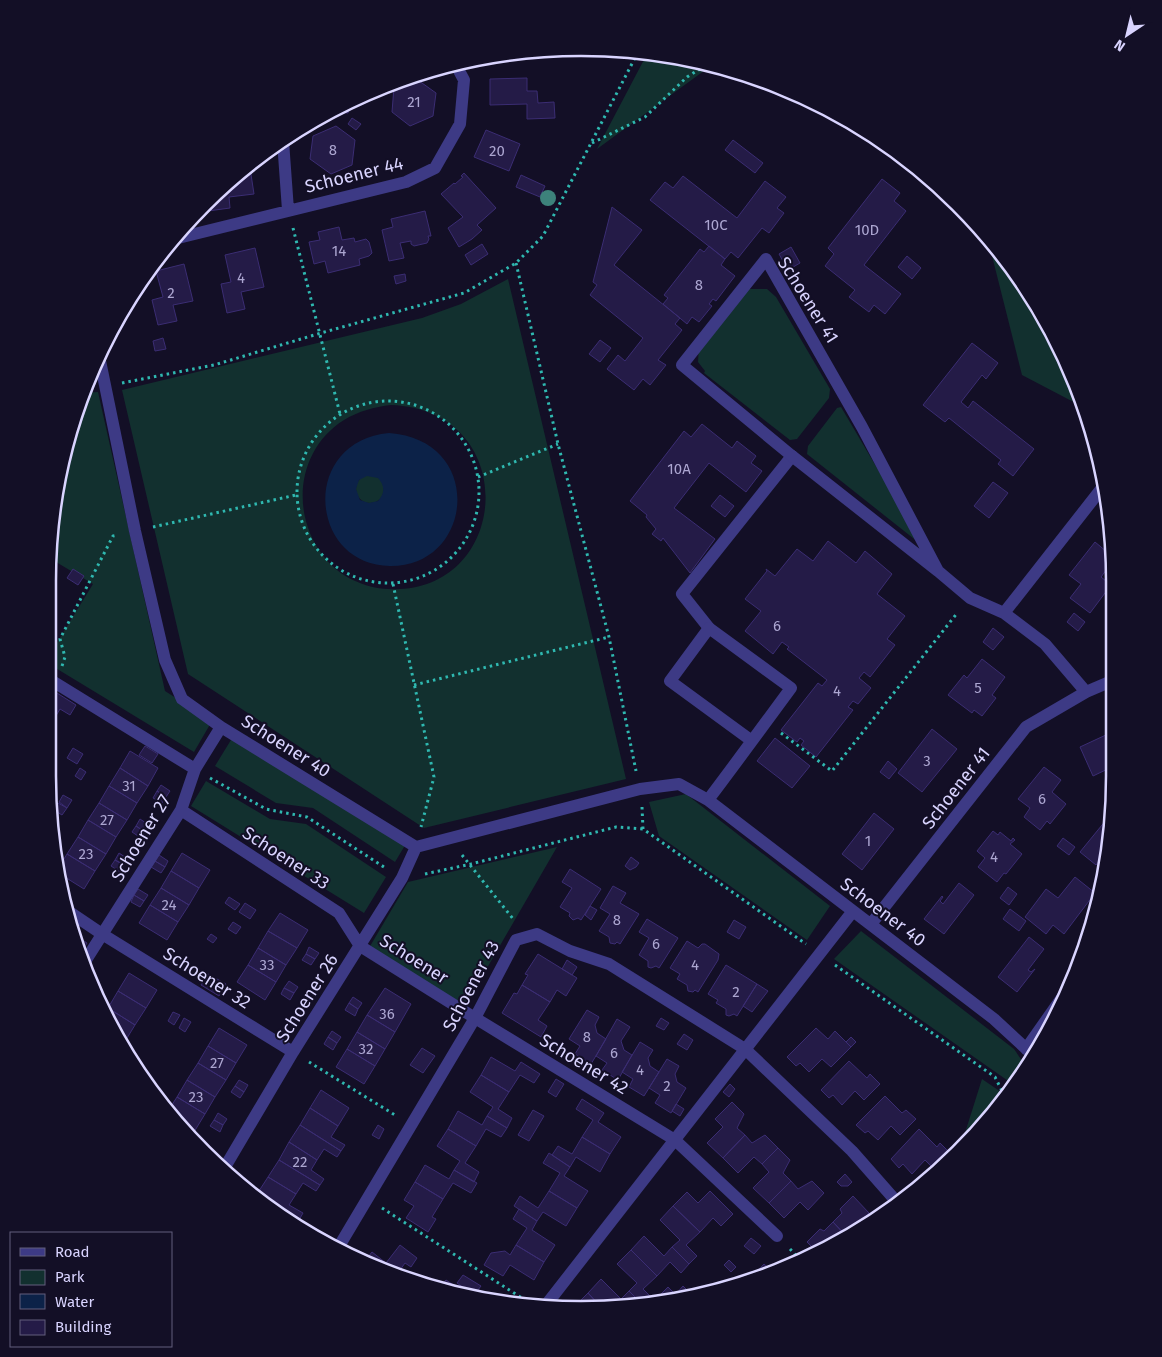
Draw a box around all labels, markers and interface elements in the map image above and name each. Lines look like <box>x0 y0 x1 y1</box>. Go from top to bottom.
north arrow <box>1102 10 1152 60</box>
text: N <box>1111 36 1129 55</box>
house number: 21 <box>407 93 421 111</box>
house number: 8 <box>329 141 337 159</box>
house number: 20 <box>489 142 505 160</box>
street label: Schoener 44 <box>303 152 406 198</box>
house number: 10C <box>704 216 728 234</box>
house number: 10D <box>855 221 879 239</box>
house number: 14 <box>332 242 346 260</box>
street label: Schoener 41 <box>773 253 843 347</box>
house number: 4 <box>237 269 245 287</box>
house number: 8 <box>695 276 703 294</box>
house number: 2 <box>167 284 175 302</box>
house number: 10A <box>667 460 691 478</box>
house number: 6 <box>773 617 781 635</box>
house number: 5 <box>974 679 982 697</box>
house number: 4 <box>833 682 841 700</box>
street label: Schoener 40 <box>237 710 335 782</box>
street label: Schoener 41 <box>917 743 995 833</box>
house number: 3 <box>923 752 931 770</box>
house number: 31 <box>122 777 136 795</box>
street label: Schoener 27 <box>106 790 176 886</box>
house number: 6 <box>1038 790 1046 808</box>
house number: 27 <box>100 811 114 829</box>
street label: Schoener 33 <box>238 822 334 894</box>
house number: 1 <box>865 832 871 850</box>
house number: 23 <box>79 845 93 863</box>
house number: 4 <box>990 848 998 866</box>
street label: Schoener 40 <box>836 873 930 951</box>
house number: 24 <box>161 896 177 914</box>
house number: 8 <box>613 911 621 929</box>
street label: Schoener <box>376 929 452 989</box>
house number: 6 <box>652 935 660 953</box>
street label: Schoener 43 <box>438 937 504 1035</box>
street label: Schoener 32 <box>159 942 255 1014</box>
street label: Schoener 26 <box>271 950 343 1046</box>
house number: 33 <box>260 956 274 974</box>
house number: 4 <box>691 956 699 974</box>
house number: 2 <box>732 983 740 1001</box>
house number: 36 <box>379 1005 395 1023</box>
house number: 8 <box>583 1028 591 1046</box>
street label: Schoener 42 <box>536 1029 632 1099</box>
house number: 32 <box>359 1040 373 1058</box>
house number: 6 <box>610 1044 618 1062</box>
house number: 27 <box>210 1054 224 1072</box>
house number: 4 <box>636 1061 644 1079</box>
house number: 2 <box>663 1077 671 1095</box>
house number: 23 <box>189 1088 203 1106</box>
house number: 22 <box>293 1153 307 1171</box>
legend <box>10 1232 172 1347</box>
text: Road <box>55 1243 90 1261</box>
text: Park <box>55 1268 85 1286</box>
text: Water <box>55 1293 94 1311</box>
text: Building <box>55 1318 111 1336</box>

